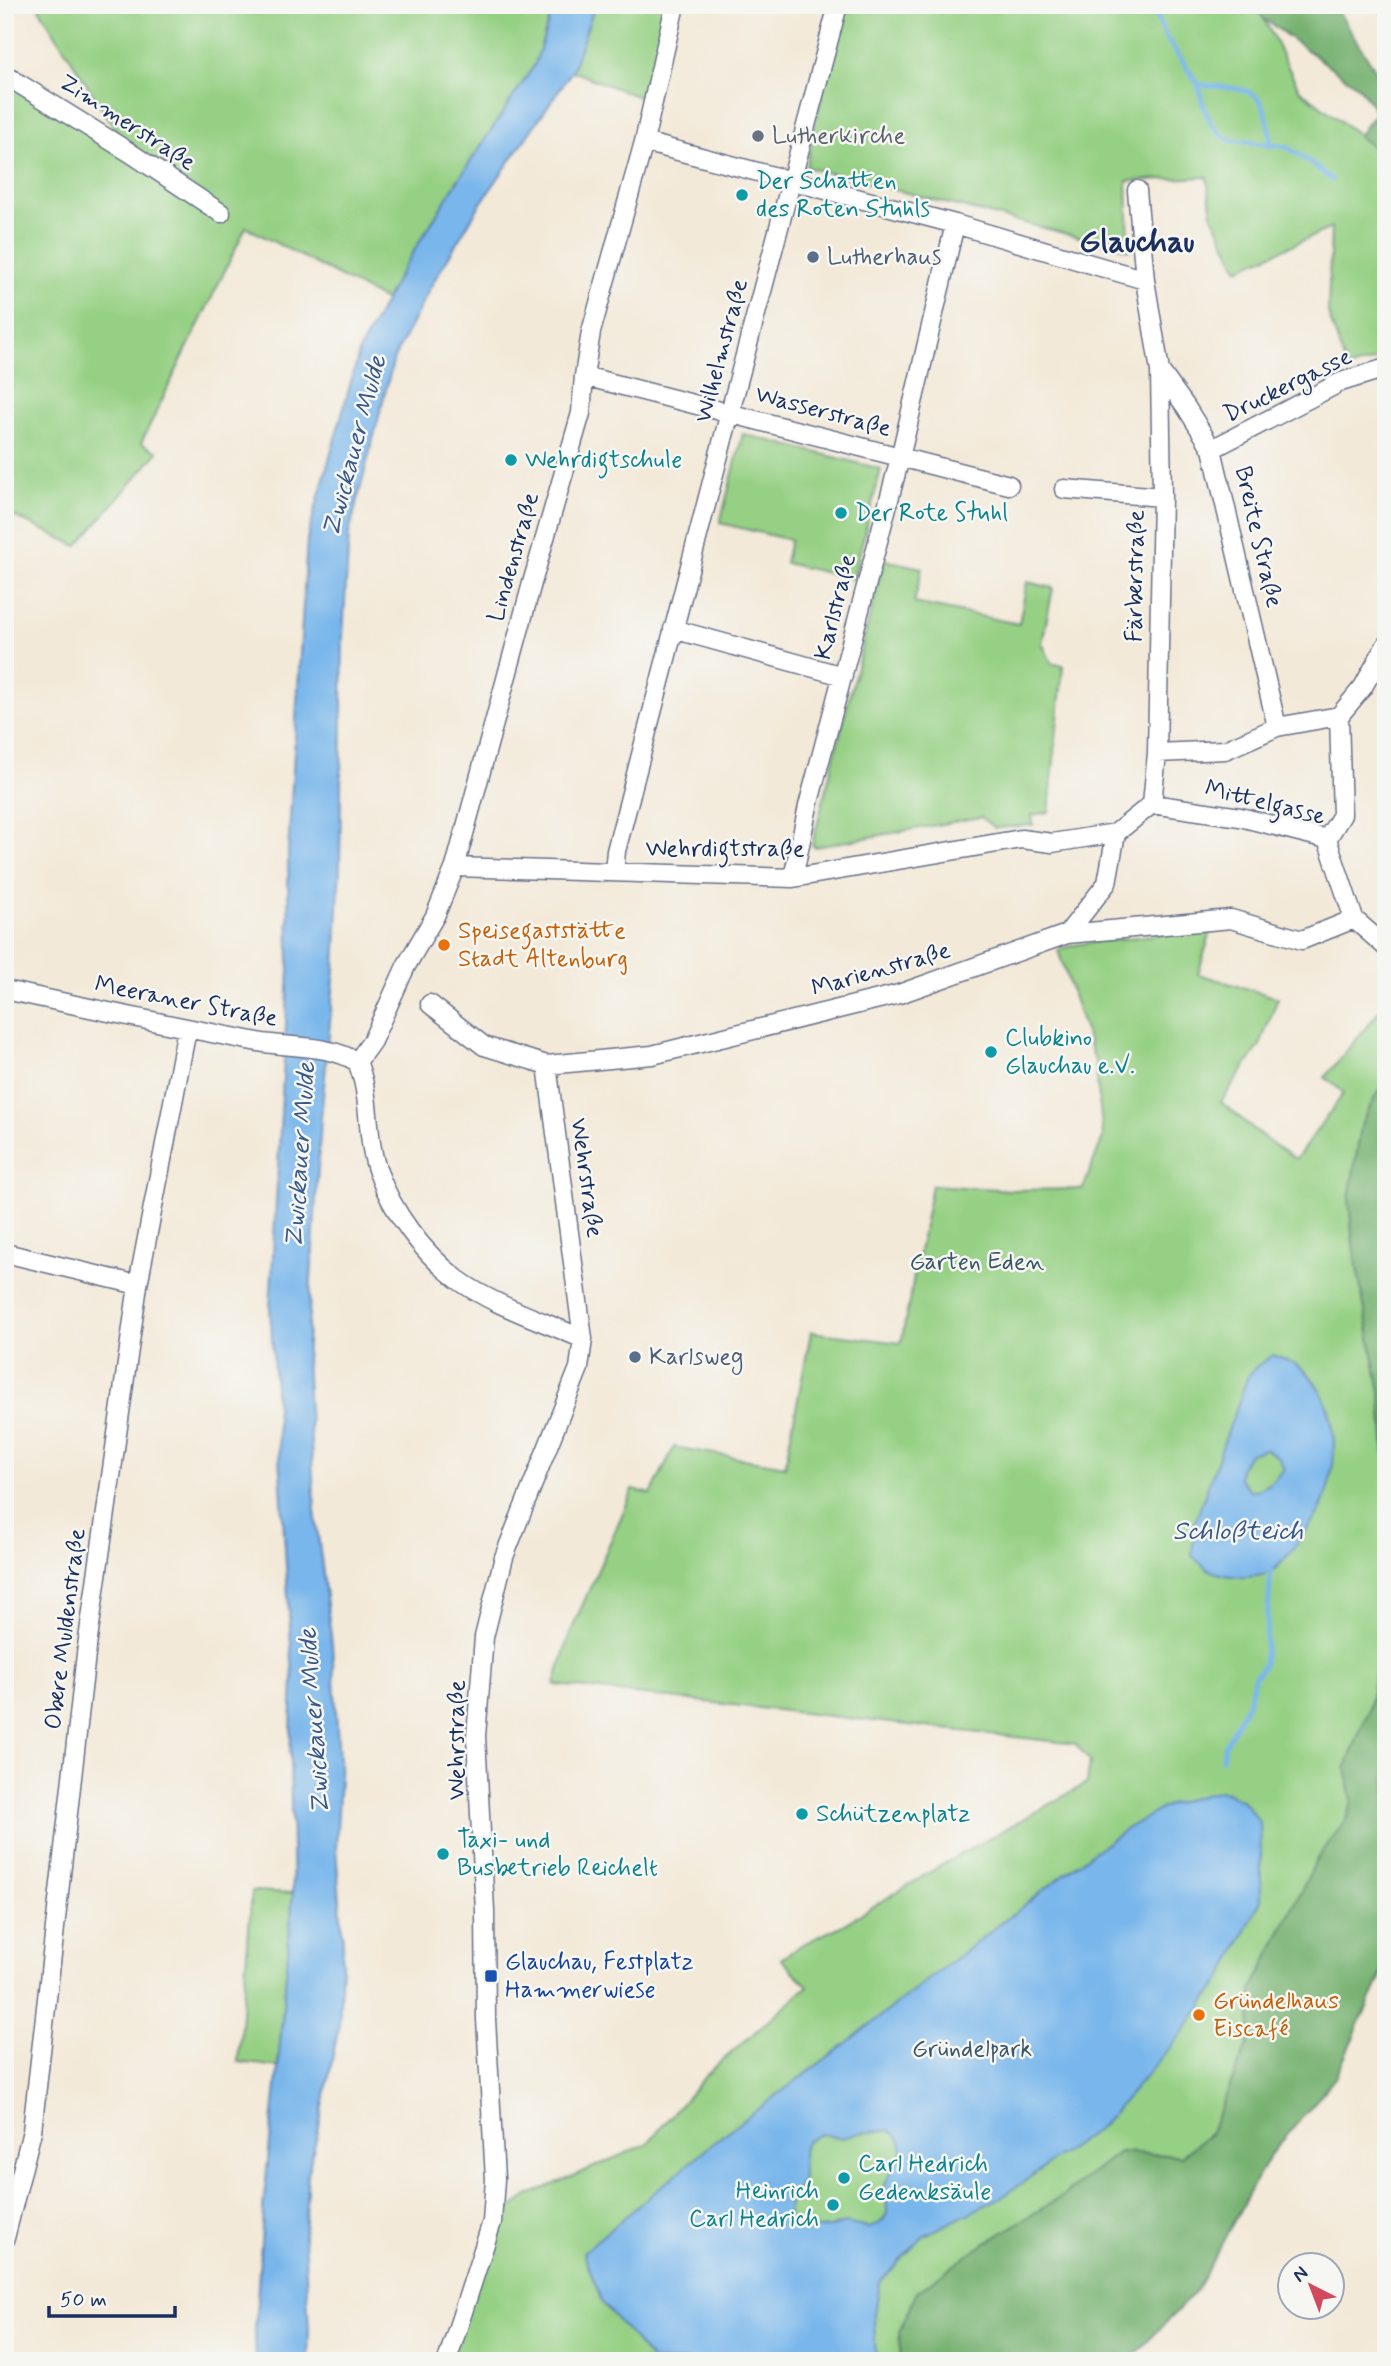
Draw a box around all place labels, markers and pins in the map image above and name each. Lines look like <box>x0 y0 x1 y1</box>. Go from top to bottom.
place label: Lutherkirche <box>772 121 905 152</box>
marker: Lutherkirche <box>750 128 766 144</box>
place label: Der Schatten des Roten Stuhls <box>756 166 930 225</box>
marker: Der Schatten des Roten Stuhls <box>734 187 750 203</box>
place label: Lutherhaus <box>827 242 941 273</box>
marker: Lutherhaus <box>805 249 821 265</box>
place label: Wehrdigtschule <box>525 445 682 479</box>
marker: Wehrdigtschule <box>503 452 519 468</box>
place label: Der Rote Stuhl <box>855 498 1008 529</box>
marker: Der Rote Stuhl <box>833 505 849 521</box>
place label: Speisegaststätte Stadt Altenburg <box>458 916 628 975</box>
marker: Speisegaststätte Stadt Altenburg <box>436 937 452 953</box>
place label: Clubkino Glauchau e.V. <box>1005 1023 1135 1082</box>
marker: Clubkino Glauchau e.V. <box>983 1044 999 1060</box>
place label: Karlsweg <box>649 1342 743 1375</box>
marker: Karlsweg <box>627 1349 643 1365</box>
place label: Schützenplatz <box>816 1799 971 1830</box>
marker: Schützenplatz <box>794 1806 810 1822</box>
place label: Taxi- und Busbetrieb Reichelt <box>457 1825 658 1884</box>
marker: Taxi- und Busbetrieb Reichelt <box>435 1846 451 1862</box>
place label: Glauchau, Festplatz Hammerwiese <box>505 1947 694 2006</box>
marker: Glauchau, Festplatz Hammerwiese <box>483 1968 499 1984</box>
place label: Gründelhaus Eiscafé <box>1213 1986 1339 2045</box>
marker: Gründelhaus Eiscafé <box>1191 2007 1207 2023</box>
place label: Carl Hedrich Gedenksäule <box>858 2149 991 2208</box>
marker: Carl Hedrich Gedenksäule <box>836 2170 852 2186</box>
place label: Heinrich Carl Hedrich <box>689 2176 819 2235</box>
marker: Heinrich Carl Hedrich <box>825 2197 841 2213</box>

